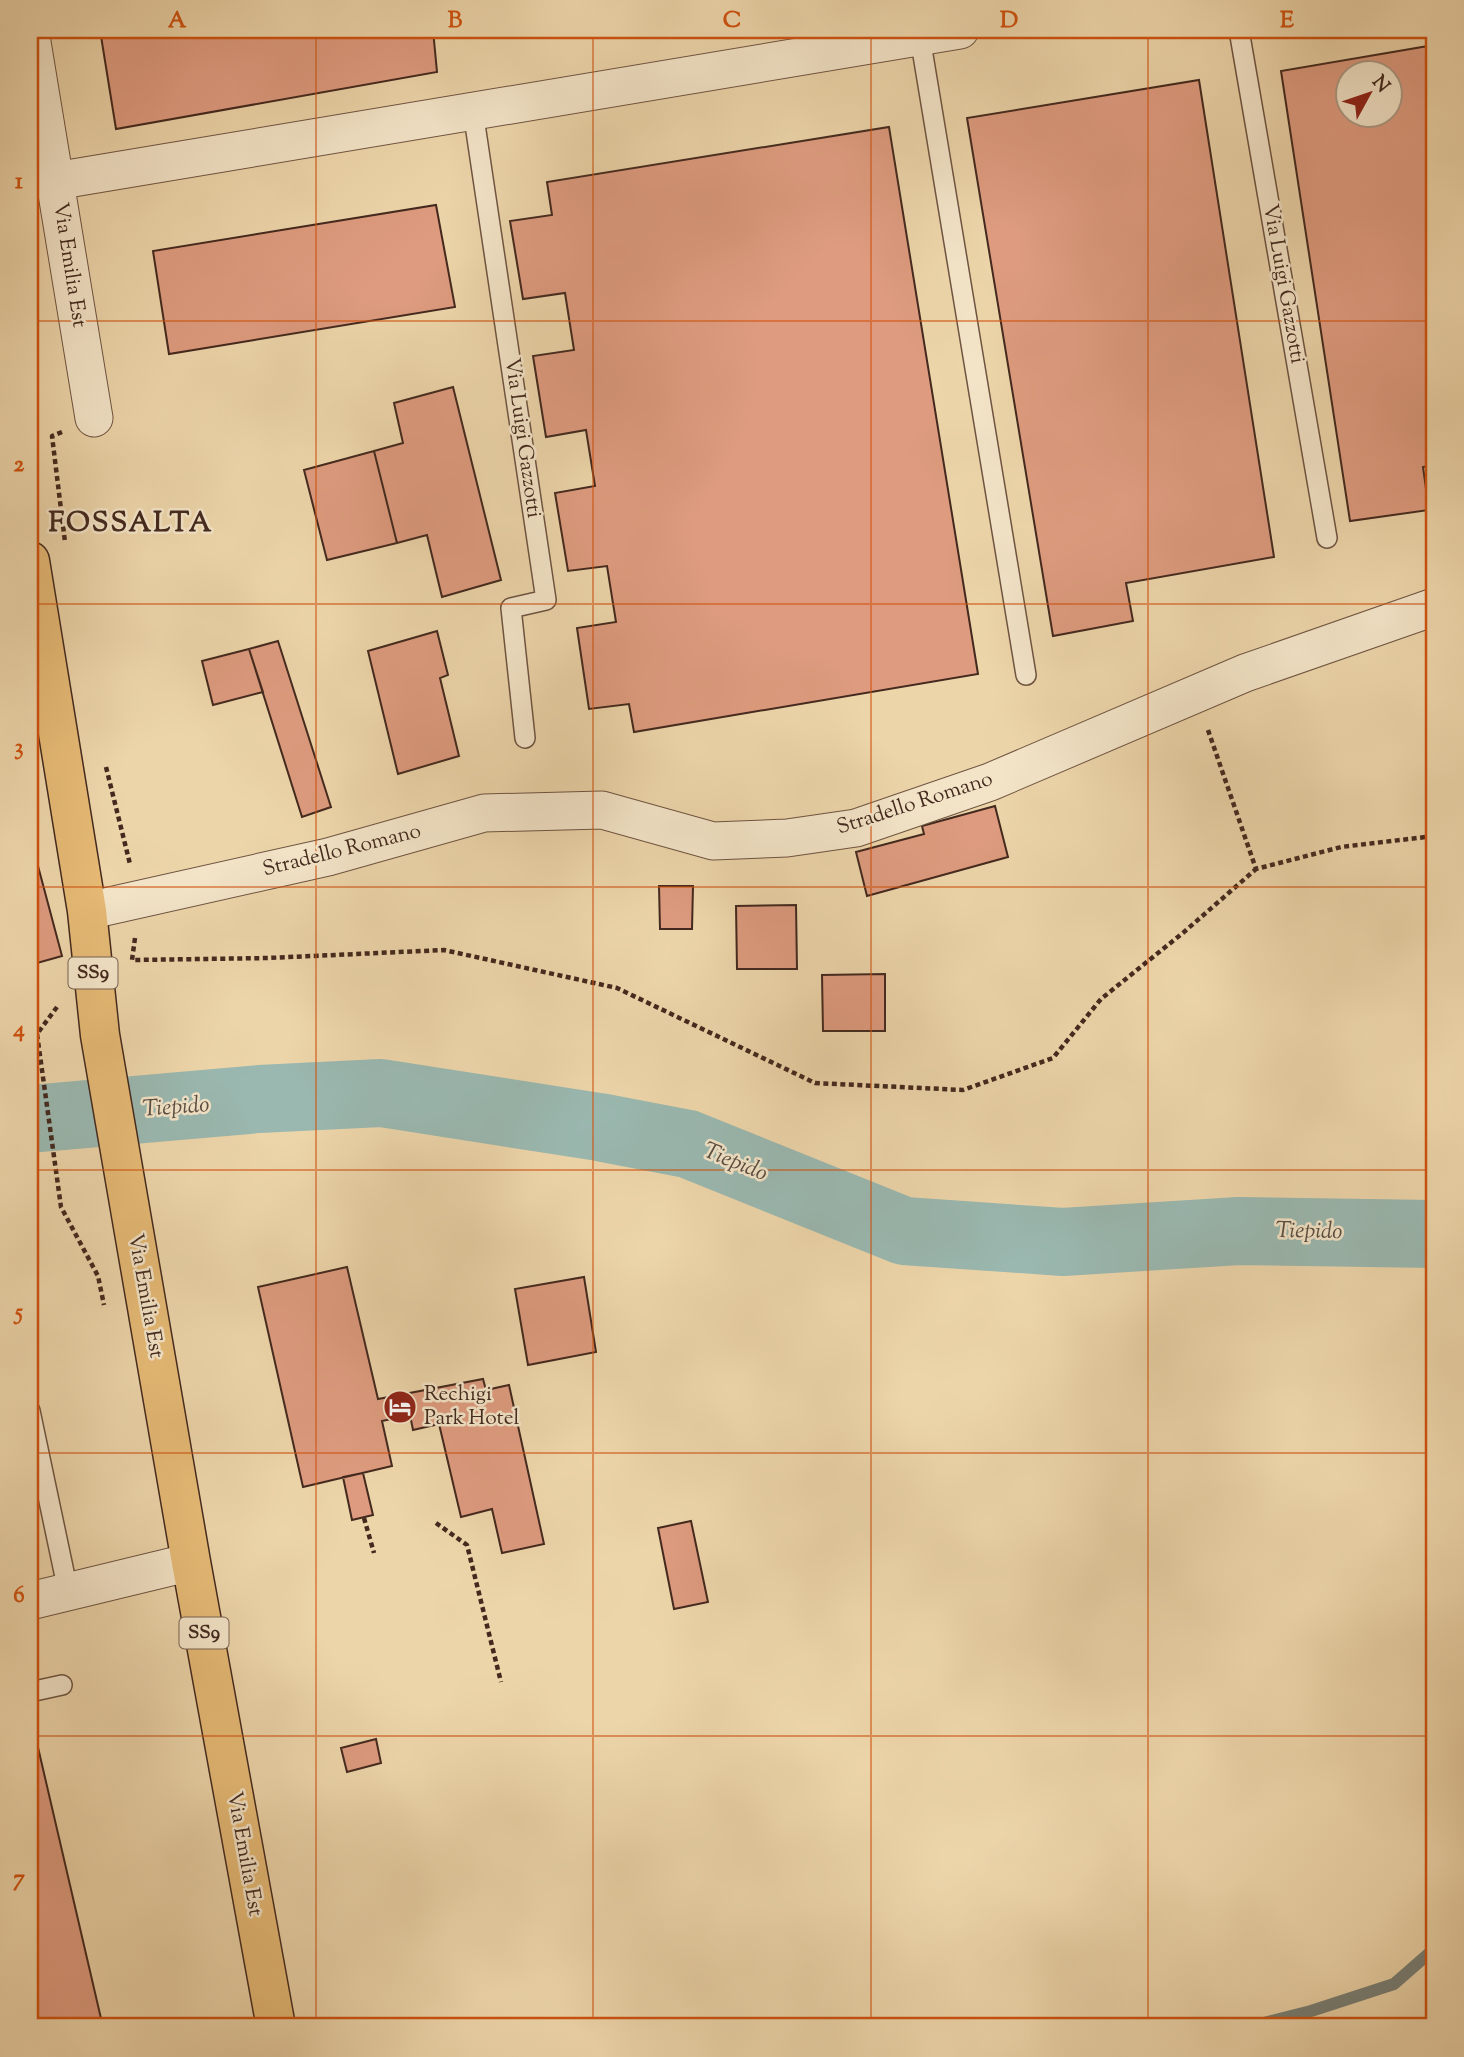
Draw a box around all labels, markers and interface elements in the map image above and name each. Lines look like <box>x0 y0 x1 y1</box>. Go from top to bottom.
text: A <box>168 5 187 38</box>
text: B <box>448 5 463 38</box>
text: C <box>723 5 741 38</box>
text: D <box>1000 5 1018 38</box>
text: E <box>1280 5 1294 38</box>
north arrow <box>1334 60 1404 130</box>
text: N <box>1365 70 1395 99</box>
text: 1 <box>15 166 23 199</box>
street label: Via Emilia Est <box>44 200 94 330</box>
street label: Via Luigi Gazzotti <box>1254 202 1312 366</box>
street label: Via Luigi Gazzotti <box>496 356 548 520</box>
text: 2 <box>14 449 25 482</box>
district label: FOSSALTA <box>48 504 214 544</box>
text: 3 <box>14 732 24 765</box>
street label: Stradello Romano <box>833 765 997 843</box>
street label: Stradello Romano <box>260 817 424 885</box>
road number: SS9 <box>68 958 118 988</box>
text: 4 <box>12 1014 25 1047</box>
water label: Tiepido <box>142 1089 210 1127</box>
water label: Tiepido <box>698 1135 772 1191</box>
water label: Tiepido <box>1275 1215 1343 1249</box>
street label: Via Emilia Est <box>119 1231 171 1361</box>
text: 5 <box>13 1297 23 1330</box>
place label: Rechigi Park Hotel <box>424 1380 519 1434</box>
hotel icon: Rechigi Park Hotel <box>381 1388 419 1426</box>
text: 6 <box>13 1580 25 1613</box>
road number: SS9 <box>180 1618 228 1648</box>
street label: Via Emilia Est <box>218 1789 270 1919</box>
text: 7 <box>13 1863 25 1896</box>

